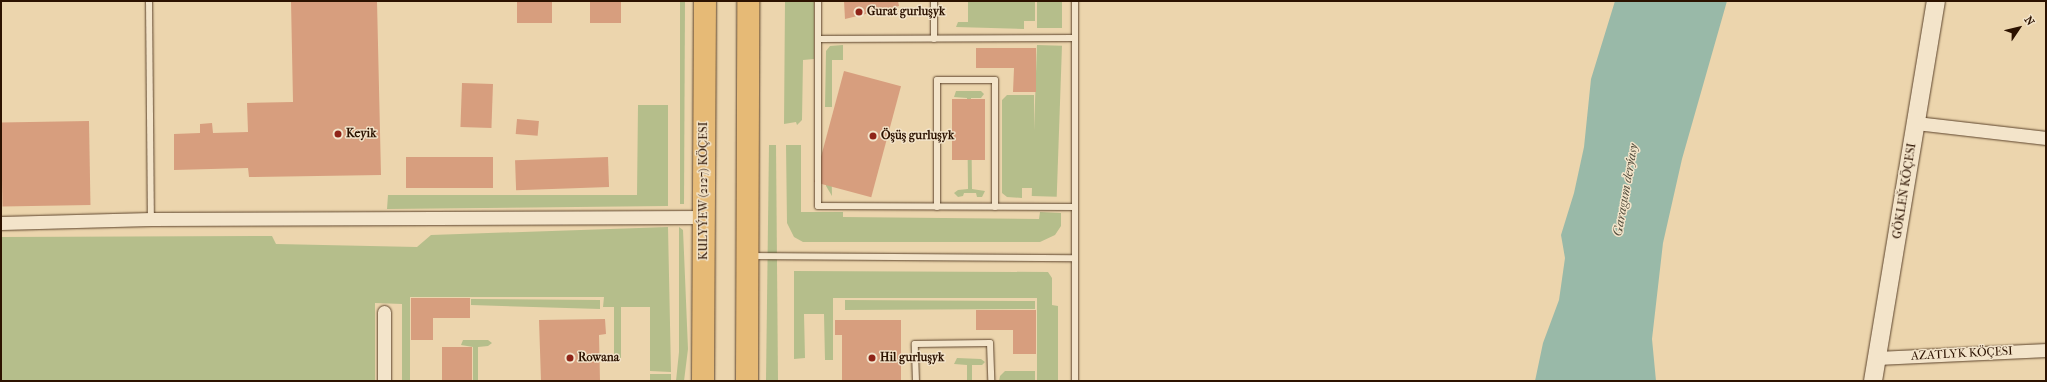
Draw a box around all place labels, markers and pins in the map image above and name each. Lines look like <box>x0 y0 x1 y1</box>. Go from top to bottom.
place label: Gurat gurluşyk <box>867 5 945 19</box>
marker: Gurat gurluşyk <box>854 7 864 17</box>
place label: Keyik <box>346 127 376 141</box>
marker: Keyik <box>333 129 343 139</box>
place label: Öşüş gurluşyk <box>881 129 954 143</box>
marker: Öşüş gurluşyk <box>868 131 878 141</box>
place label: Rowana <box>578 351 619 365</box>
place label: Hil gurluşyk <box>880 351 944 365</box>
marker: Rowana <box>565 353 575 363</box>
marker: Hil gurluşyk <box>867 353 877 363</box>

